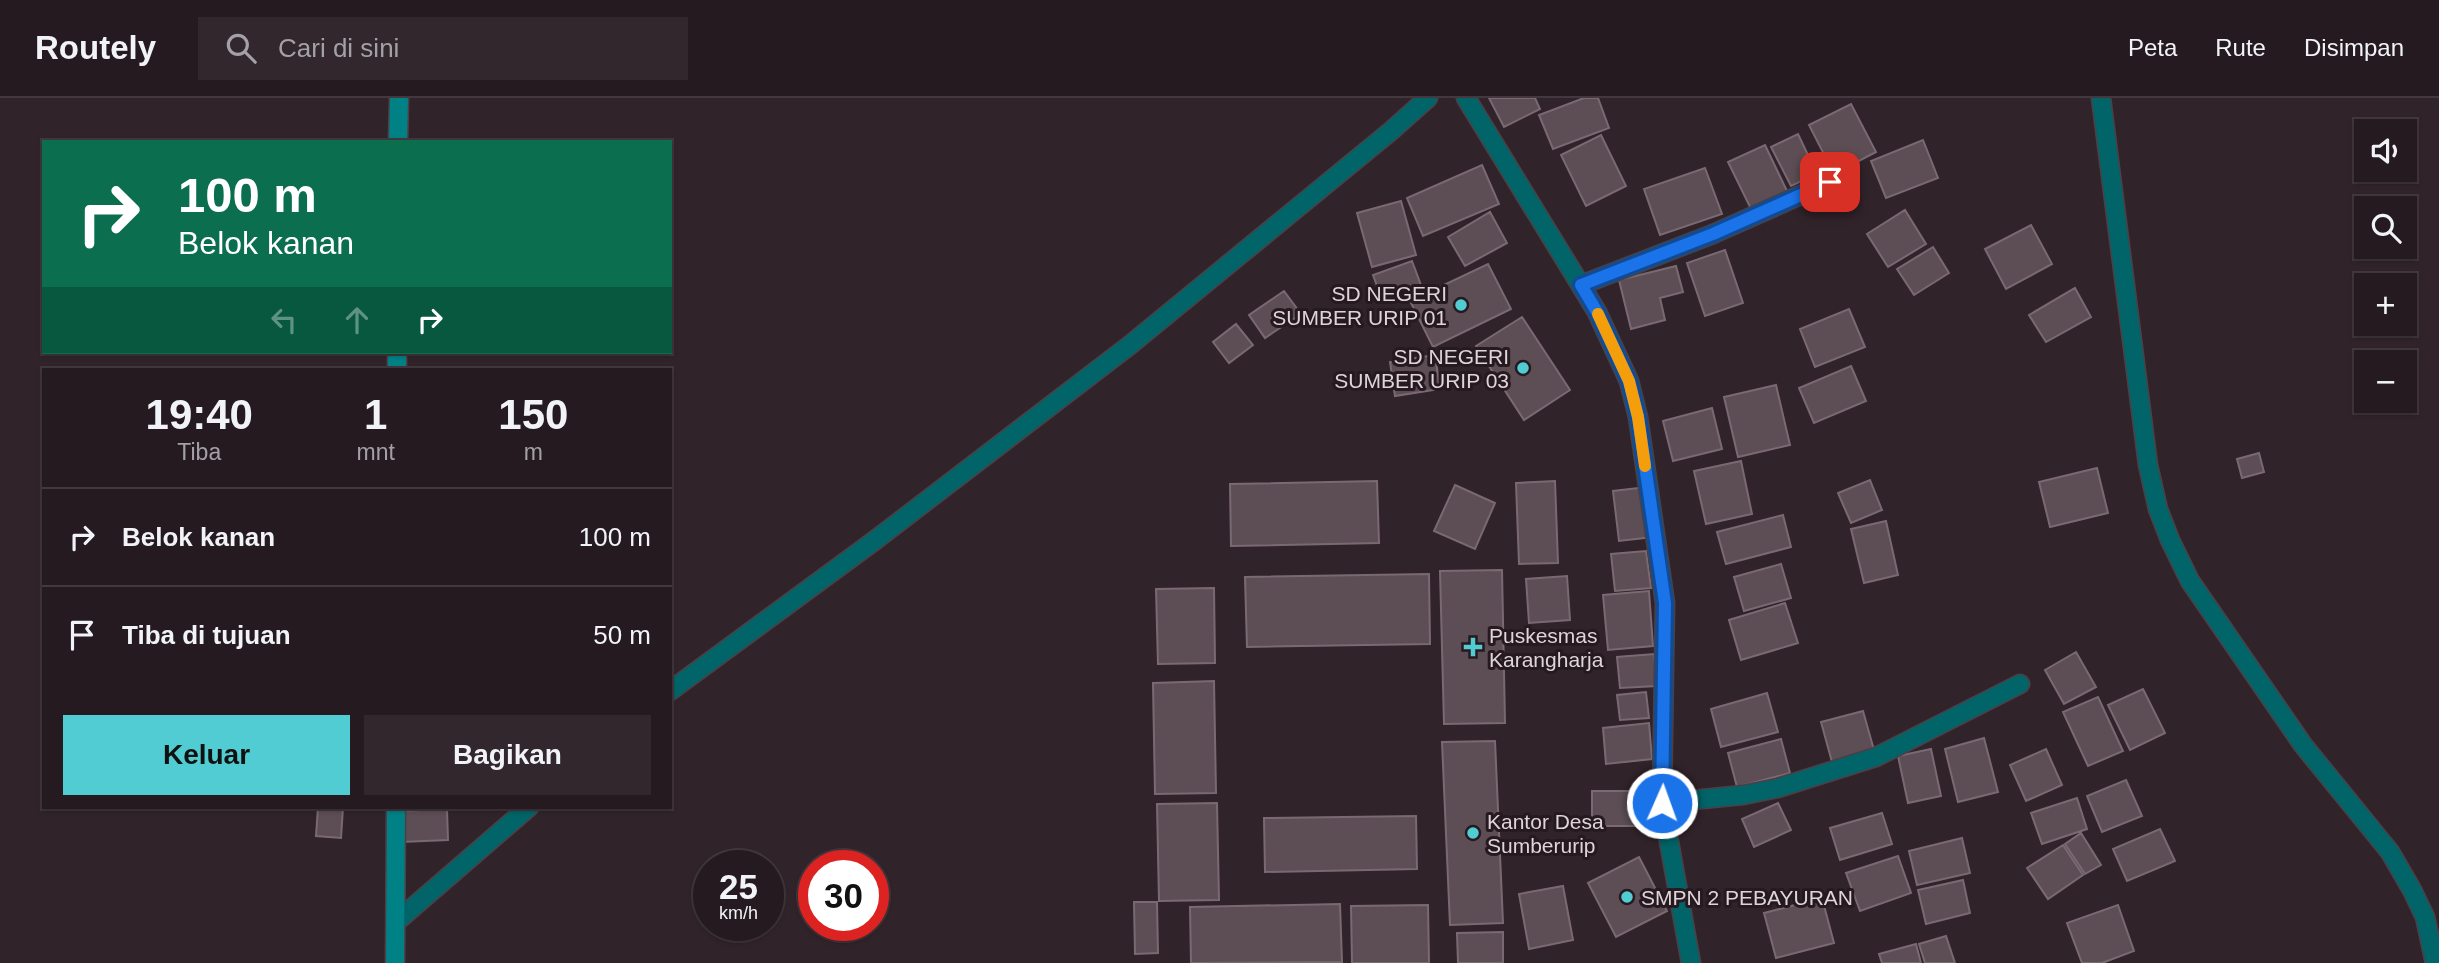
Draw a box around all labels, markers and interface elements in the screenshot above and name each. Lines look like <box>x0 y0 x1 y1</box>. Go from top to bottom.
search box <box>198 17 688 80</box>
text: Routely <box>35 29 156 66</box>
icon: search <box>222 29 260 67</box>
text: Cari di sini <box>278 33 399 63</box>
text: Peta <box>2128 34 2177 61</box>
text: Rute <box>2215 34 2266 61</box>
text: Disimpan <box>2304 34 2404 61</box>
map controls <box>2354 119 2417 413</box>
button: sound <box>2354 119 2417 182</box>
pin <box>1800 152 1860 212</box>
icon: arrive <box>1811 163 1849 201</box>
icon: right <box>63 168 154 259</box>
text: 100 m <box>178 168 317 222</box>
button: search <box>2354 196 2417 259</box>
text: Belok kanan <box>178 225 354 261</box>
button: + <box>2354 273 2417 336</box>
place label: SD NEGERI SUMBER URIP 01 <box>1272 282 1447 329</box>
marker: SD NEGERI SUMBER URIP 01 <box>1453 297 1469 313</box>
icon: left <box>265 301 303 339</box>
icon: ahead <box>338 301 376 339</box>
icon: right <box>411 301 449 339</box>
place label: SD NEGERI SUMBER URIP 03 <box>1334 345 1509 392</box>
button: − <box>2354 350 2417 413</box>
marker: SD NEGERI SUMBER URIP 03 <box>1515 360 1531 376</box>
text: 19:40 <box>146 391 253 438</box>
text: 1 <box>364 391 387 438</box>
text: 150 <box>498 391 568 438</box>
text: Tiba <box>177 439 221 465</box>
text: mnt <box>356 439 395 465</box>
text: m <box>524 439 543 465</box>
icon: right <box>63 518 101 556</box>
text: Belok kanan <box>122 522 275 552</box>
text: 100 m <box>579 522 651 552</box>
icon: arrive <box>63 616 101 654</box>
text: Tiba di tujuan <box>122 620 291 650</box>
text: 50 m <box>593 620 651 650</box>
place label: Puskesmas Karangharja <box>1489 624 1604 671</box>
marker: Puskesmas Karangharja <box>1463 637 1483 657</box>
button: Keluar <box>63 715 350 795</box>
button: Bagikan <box>364 715 651 795</box>
position arrow <box>1625 766 1699 840</box>
place label: Kantor Desa Sumberurip <box>1487 810 1604 857</box>
marker: Kantor Desa Sumberurip <box>1465 825 1481 841</box>
speed limit sign: 30 <box>798 850 889 941</box>
text: 25 <box>719 867 758 906</box>
place label: SMPN 2 PEBAYURAN <box>1641 886 1853 909</box>
marker: SMPN 2 PEBAYURAN <box>1619 889 1635 905</box>
text: km/h <box>719 903 758 923</box>

